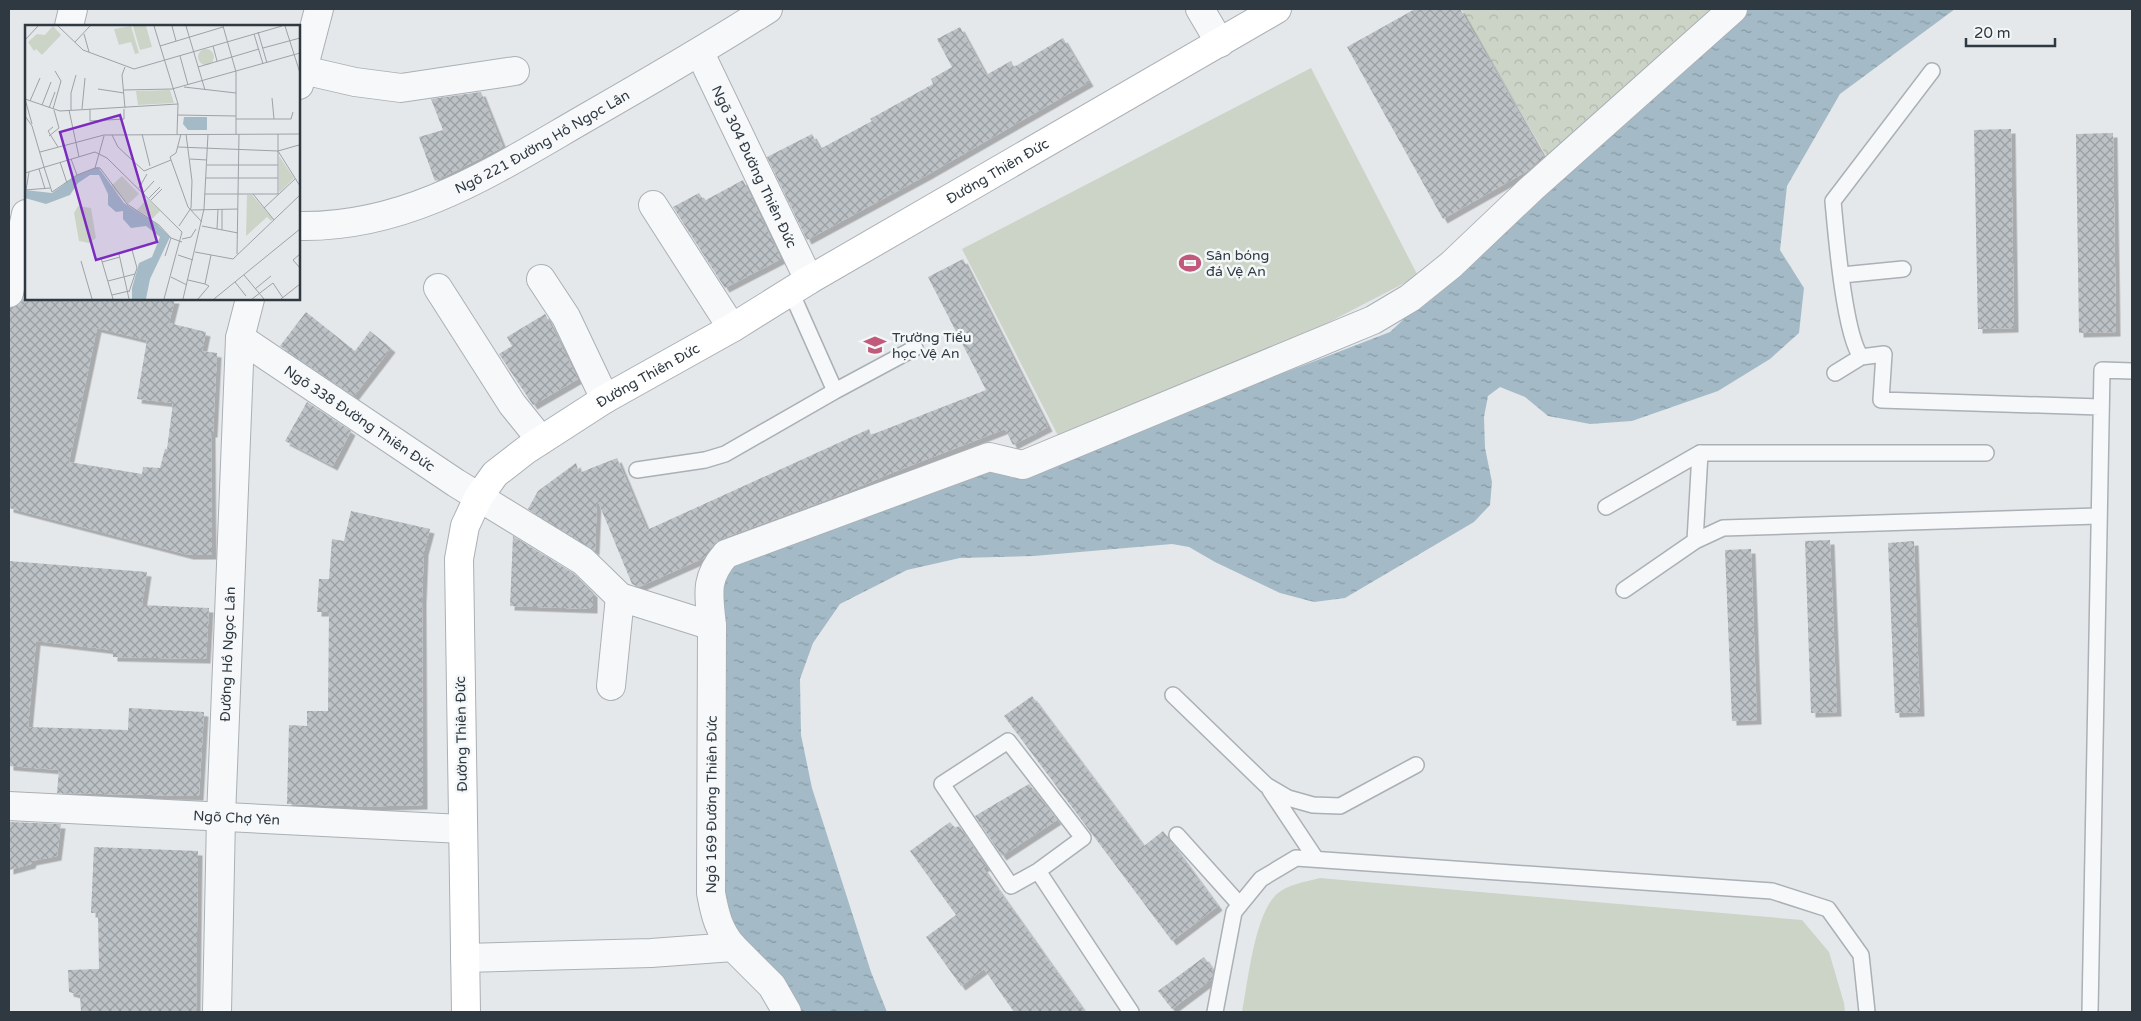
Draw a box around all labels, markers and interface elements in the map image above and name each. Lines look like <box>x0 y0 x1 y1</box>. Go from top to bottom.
scale bar <box>1966 15 2055 47</box>
text: 20 m <box>1974 24 2011 42</box>
inset map <box>25 25 300 300</box>
street label: Ngõ 304 Đường Thiên Đức <box>708 83 800 251</box>
street label: Ngõ 221 Đường Hồ Ngọc Lân <box>452 87 633 198</box>
street label: Đường Thiên Đức <box>943 135 1052 208</box>
place label: Sân bóng đá Vệ An <box>1206 247 1269 280</box>
sports icon: Sân bóng đá Vệ An <box>1177 250 1203 276</box>
place label: Trường Tiểu học Vệ An <box>892 329 972 362</box>
school or university icon: Trường Tiểu học Vệ An <box>862 332 888 358</box>
street label: Đường Thiên Đức <box>593 340 703 411</box>
street label: Ngõ 338 Đường Thiên Đức <box>281 362 438 475</box>
street label: Đường Hồ Ngọc Lân <box>217 586 239 722</box>
street label: Đường Thiên Đức <box>452 676 471 792</box>
street label: Ngõ 169 Đường Thiên Đức <box>703 715 721 893</box>
street label: Ngõ Chợ Yên <box>193 807 280 829</box>

